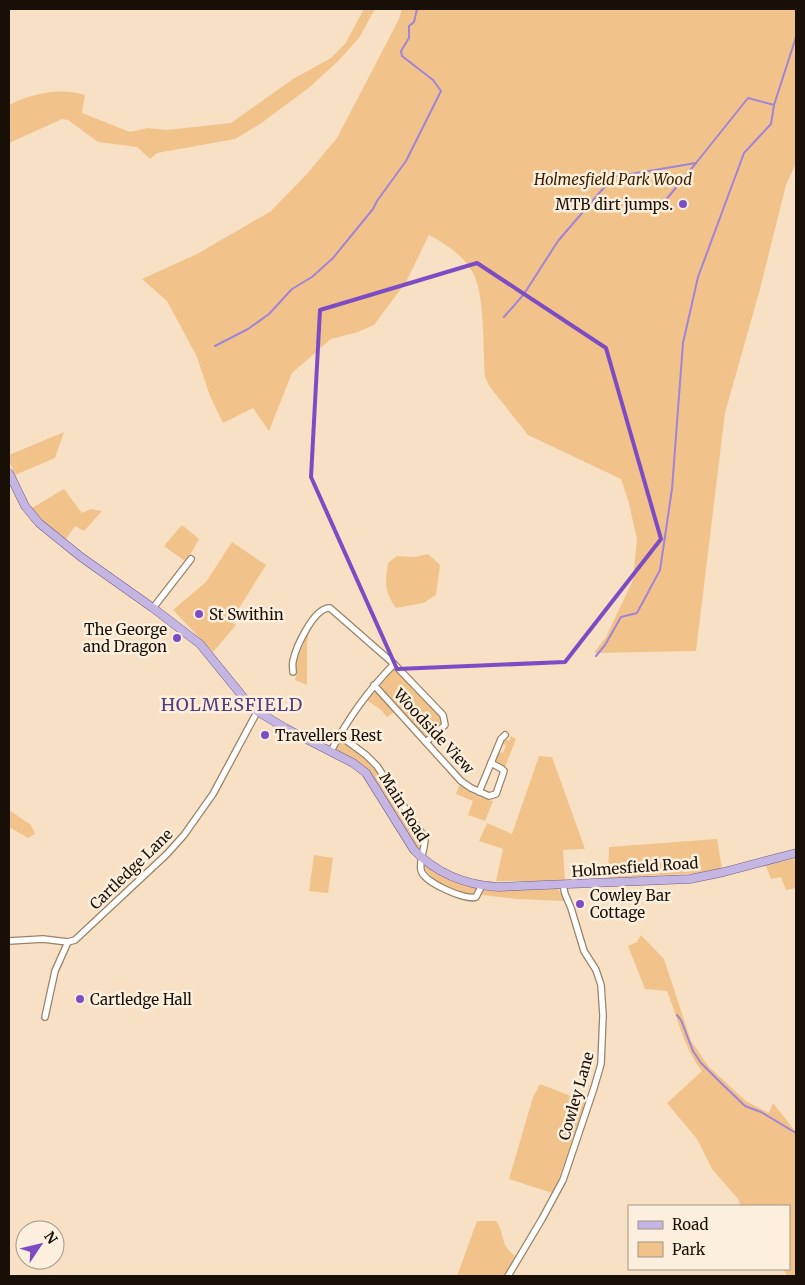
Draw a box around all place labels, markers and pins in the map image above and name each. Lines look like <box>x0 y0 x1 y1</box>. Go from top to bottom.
place label: MTB dirt jumps. <box>555 195 673 214</box>
marker: MTB dirt jumps. <box>677 198 689 210</box>
place label: St Swithin <box>209 605 284 624</box>
marker: St Swithin <box>193 608 205 620</box>
place label: The George and Dragon <box>83 620 167 656</box>
marker: The George and Dragon <box>171 632 183 644</box>
place label: Travellers Rest <box>275 726 382 745</box>
marker: Travellers Rest <box>259 729 271 741</box>
place label: Cowley Bar Cottage <box>590 886 671 922</box>
marker: Cowley Bar Cottage <box>574 898 586 910</box>
place label: Cartledge Hall <box>90 990 192 1009</box>
marker: Cartledge Hall <box>74 993 86 1005</box>

